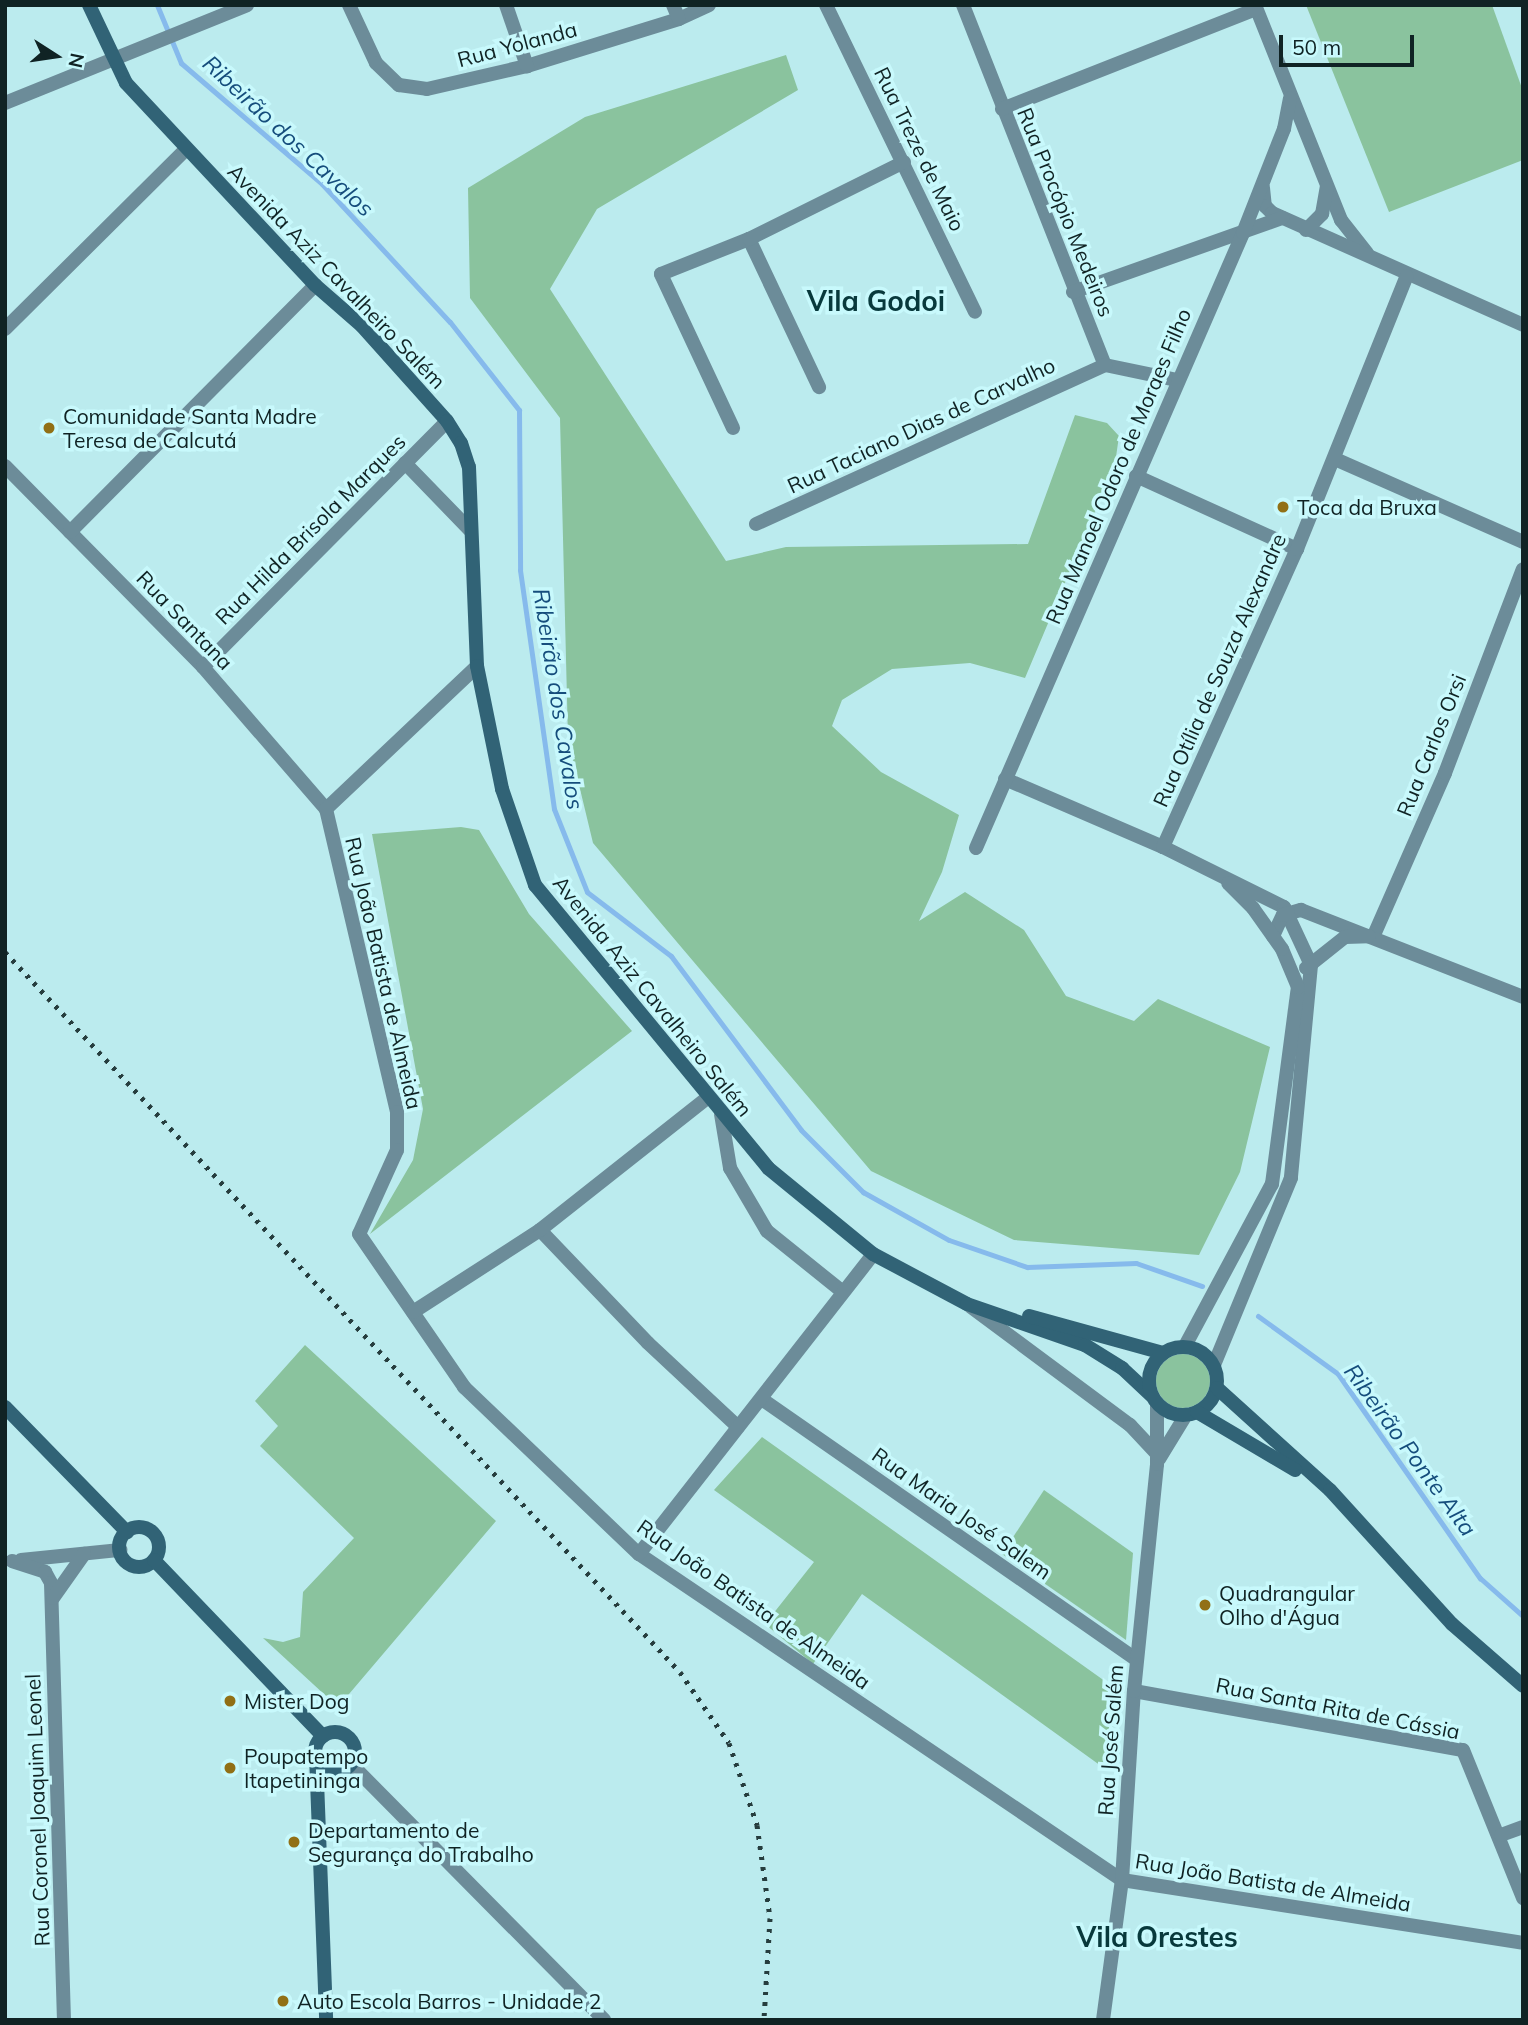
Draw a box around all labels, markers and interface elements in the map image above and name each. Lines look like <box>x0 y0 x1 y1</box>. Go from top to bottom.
street label: Rua Yolanda <box>454 16 580 72</box>
north arrow <box>21 21 91 91</box>
scale bar <box>1283 21 1418 65</box>
text: 50 m <box>1292 34 1341 60</box>
water label: Ribeirão dos Cavalos <box>197 50 379 222</box>
text: N <box>63 51 90 70</box>
street label: Rua Treze de Maio <box>869 63 971 235</box>
street label: Rua Procópio Medeiros <box>1012 104 1120 320</box>
street label: Avenida Aziz Cavalheiro Salém <box>223 159 451 393</box>
district label: Vila Godoi <box>807 284 945 318</box>
street label: Rua Manoel Odoro de Moraes Filho <box>1040 304 1196 628</box>
street label: Rua Taciano Dias de Carvalho <box>783 352 1059 498</box>
place label: Comunidade Santa Madre Teresa de Calcutá <box>63 403 317 453</box>
marker: Comunidade Santa Madre Teresa de Calcutá <box>41 420 57 436</box>
street label: Rua Hilda Brisola Marques <box>210 429 410 629</box>
place label: Toca da Bruxa <box>1297 494 1437 520</box>
marker: Toca da Bruxa <box>1275 499 1291 515</box>
street label: Rua Otília de Souza Alexandre <box>1147 529 1291 811</box>
street label: Rua Santana <box>132 565 238 675</box>
water label: Ribeirão dos Cavalos <box>527 586 589 812</box>
street label: Rua Carlos Orsi <box>1391 670 1471 820</box>
street label: Rua João Batista de Almeida <box>340 834 428 1112</box>
street label: Avenida Aziz Cavalheiro Salém <box>548 871 758 1121</box>
water label: Ribeirão Ponte Alta <box>1338 1358 1482 1542</box>
street label: Rua Maria José Salem <box>868 1442 1056 1584</box>
street label: Rua João Batista de Almeida <box>633 1514 875 1694</box>
place label: Quadrangular Olho d'Água <box>1219 1580 1355 1630</box>
marker: Quadrangular Olho d'Água <box>1197 1597 1213 1613</box>
street label: Rua José Salém <box>1092 1664 1128 1816</box>
street label: Rua Santa Rita de Cássia <box>1214 1672 1462 1744</box>
street label: Rua Coronel Joaquim Leonel <box>20 1673 54 1947</box>
place label: Mister Dog <box>244 1688 349 1714</box>
marker: Mister Dog <box>222 1693 238 1709</box>
place label: Poupatempo Itapetininga <box>244 1743 368 1793</box>
marker: Poupatempo Itapetininga <box>222 1760 238 1776</box>
place label: Departamento de Segurança do Trabalho <box>308 1817 534 1867</box>
marker: Departamento de Segurança do Trabalho <box>286 1834 302 1850</box>
street label: Rua João Batista de Almeida <box>1133 1848 1413 1916</box>
district label: Vila Orestes <box>1076 1920 1238 1954</box>
place label: Auto Escola Barros - Unidade 2 <box>297 1988 601 2014</box>
marker: Auto Escola Barros - Unidade 2 <box>275 1993 291 2009</box>

